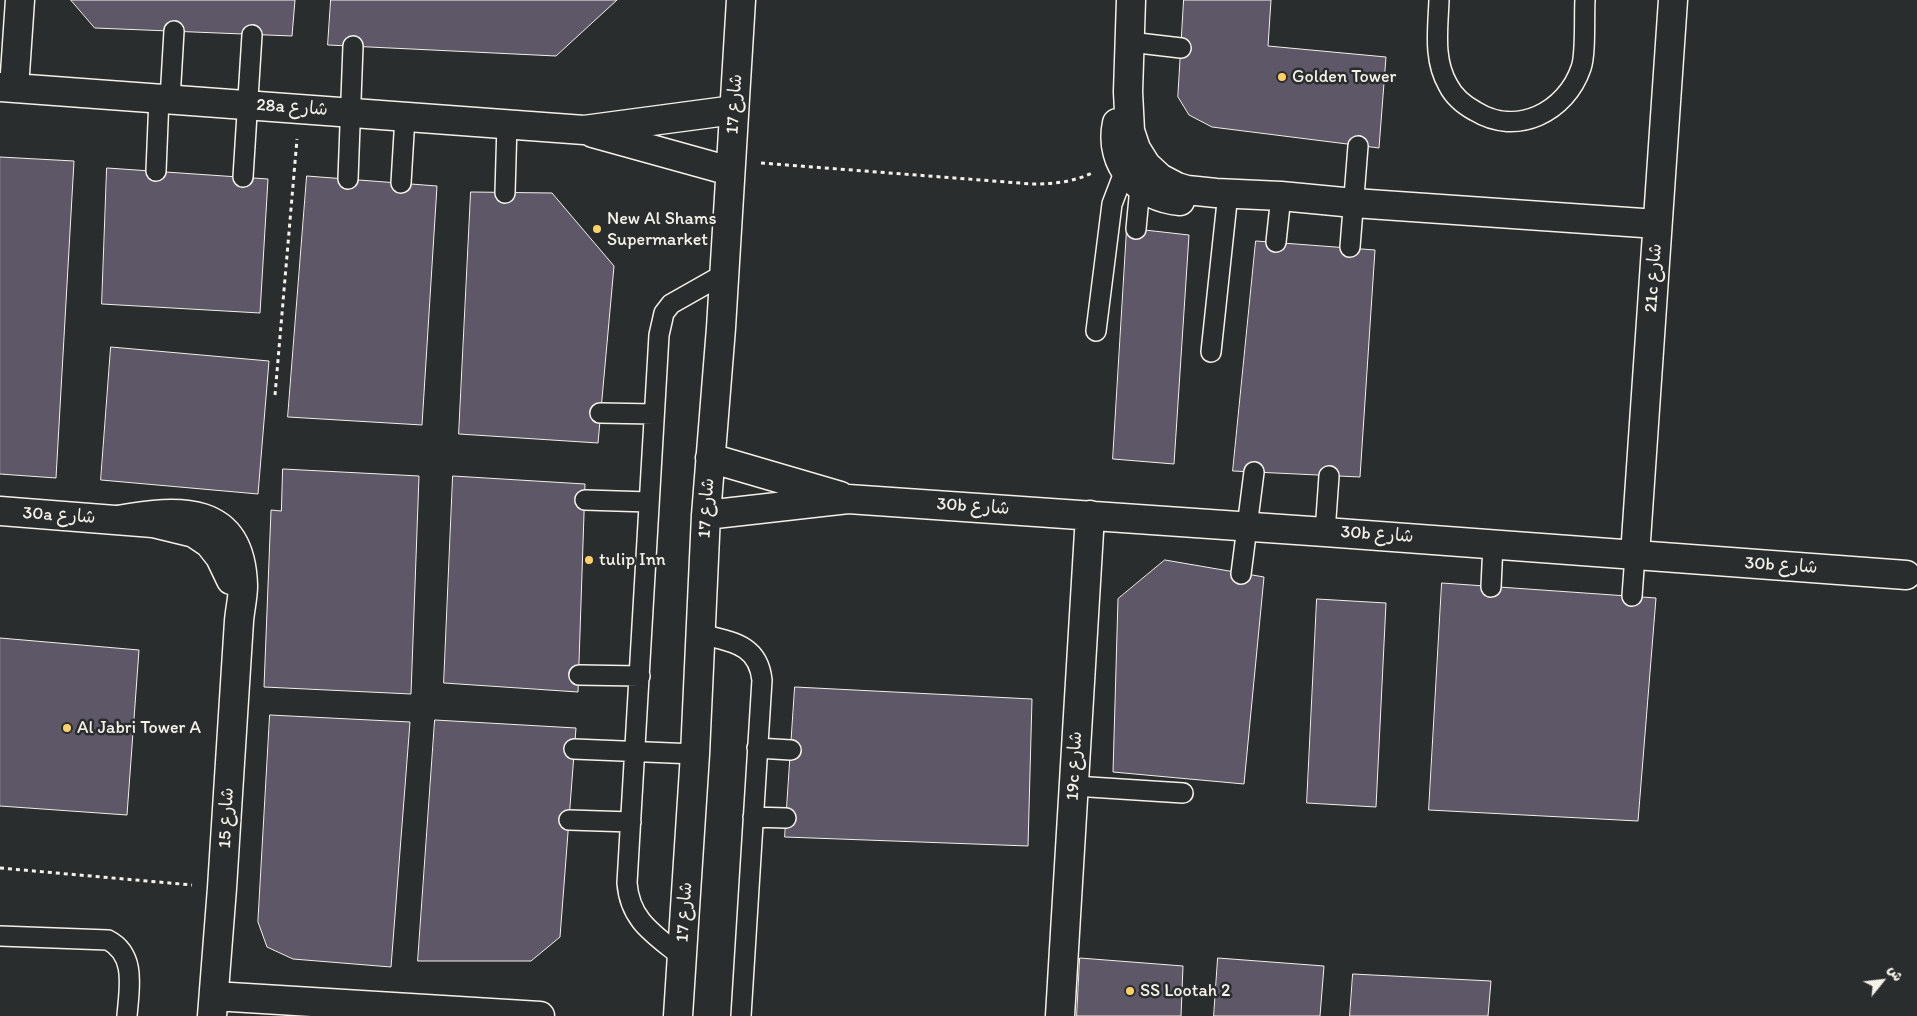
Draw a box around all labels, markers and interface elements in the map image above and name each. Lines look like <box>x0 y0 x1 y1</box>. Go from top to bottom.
place label: Golden Tower <box>1292 66 1396 88</box>
marker: Golden Tower <box>1276 71 1288 83</box>
street label: شارع 17 <box>722 73 748 135</box>
street label: 28a شارع <box>255 95 329 121</box>
place label: New Al Shams Supermarket <box>607 208 716 250</box>
marker: New Al Shams Supermarket <box>591 223 603 235</box>
street label: 21c شارع <box>1641 243 1667 313</box>
street label: شارع 17 <box>694 477 720 539</box>
street label: 30b شارع <box>936 494 1010 520</box>
street label: 30a شارع <box>22 503 96 529</box>
street label: 30b شارع <box>1340 522 1414 548</box>
place label: tulip Inn <box>599 549 665 571</box>
street label: 30b شارع <box>1744 553 1818 579</box>
marker: tulip Inn <box>583 554 595 566</box>
place label: Al Jabri Tower A <box>77 717 201 739</box>
marker: Al Jabri Tower A <box>61 722 73 734</box>
street label: 19c شارع <box>1062 731 1088 801</box>
street label: شارع 15 <box>215 787 239 849</box>
street label: شارع 17 <box>672 881 698 943</box>
north arrow <box>1857 956 1907 1006</box>
text: ش <box>1884 963 1907 984</box>
place label: SS Lootah 2 <box>1140 980 1231 1002</box>
marker: SS Lootah 2 <box>1124 985 1136 997</box>

